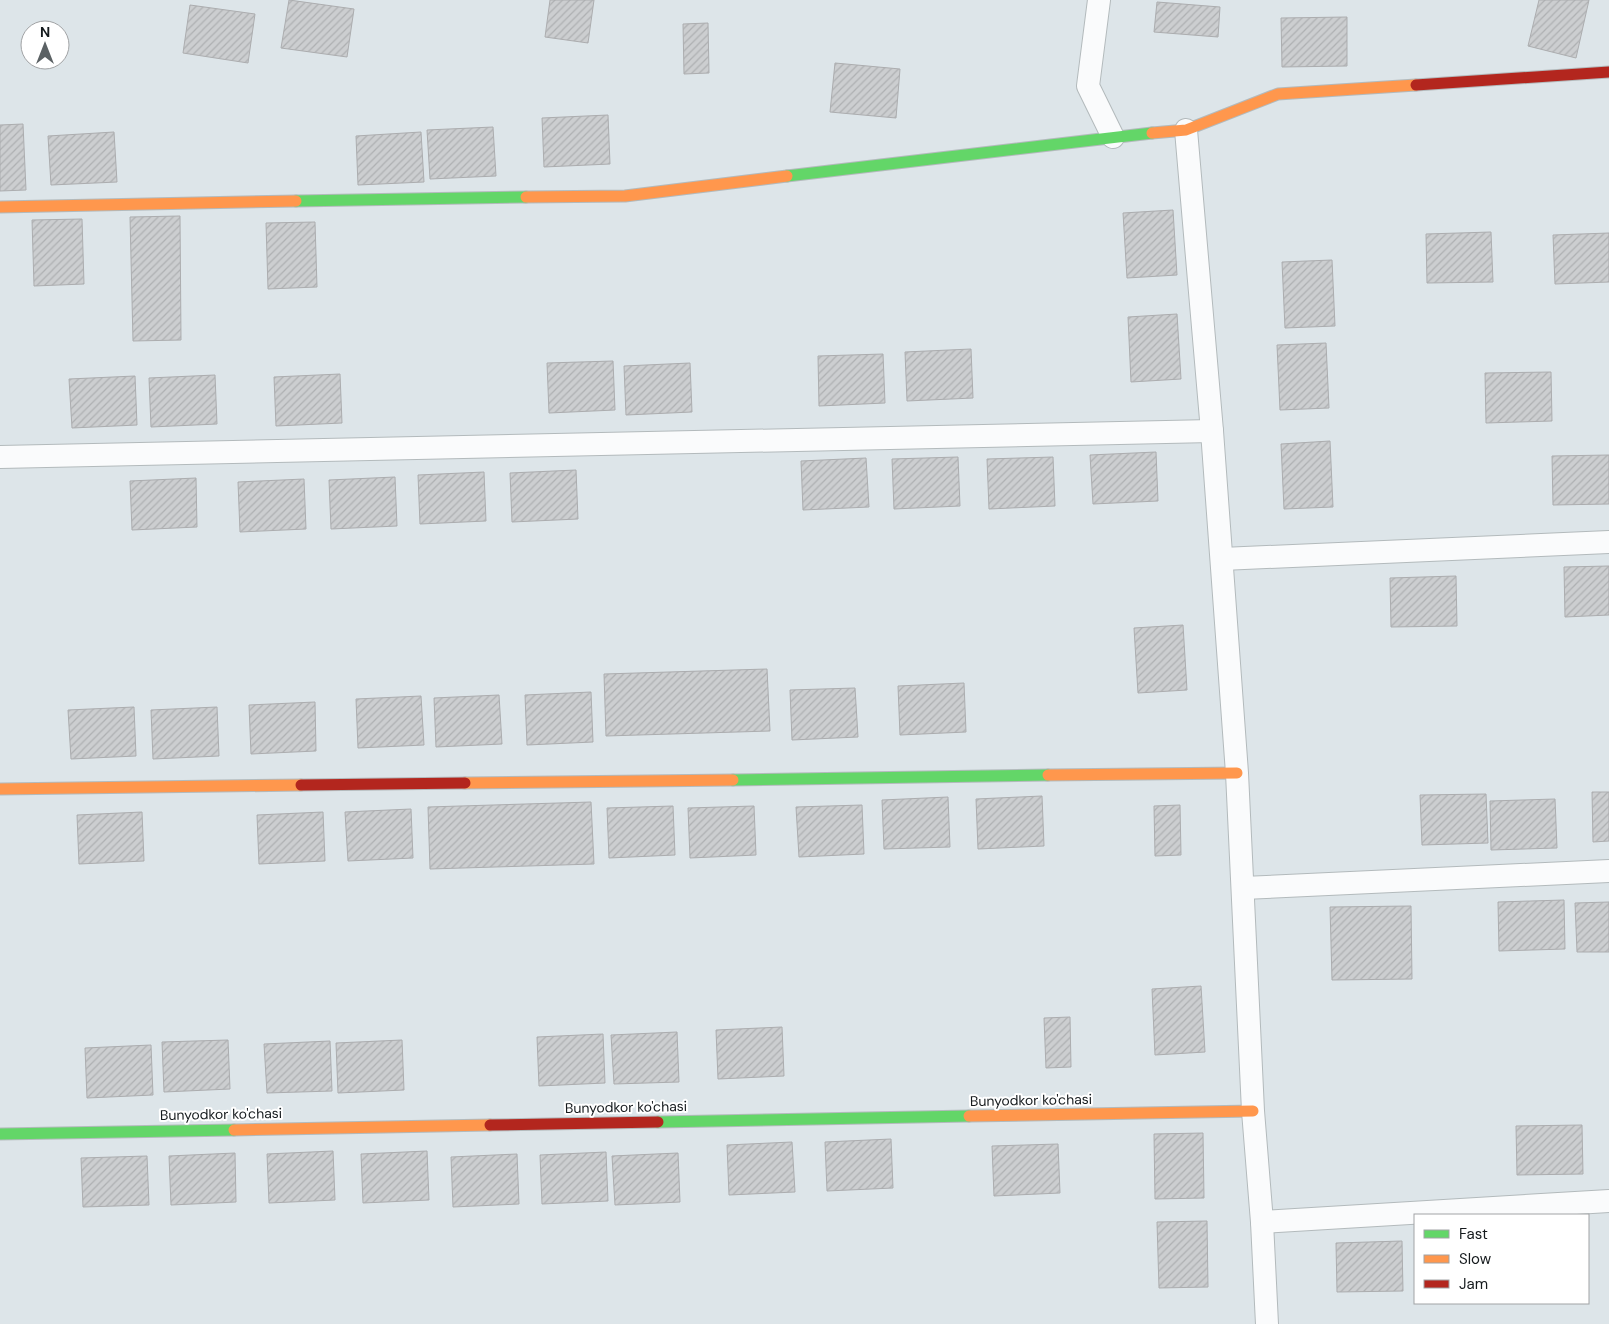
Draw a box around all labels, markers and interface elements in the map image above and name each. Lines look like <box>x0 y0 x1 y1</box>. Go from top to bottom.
north arrow <box>20 20 70 70</box>
text: N <box>40 23 50 41</box>
street label: Bunyodkor ko'chasi <box>970 1090 1092 1110</box>
street label: Bunyodkor ko'chasi <box>565 1097 687 1117</box>
street label: Bunyodkor ko'chasi <box>160 1104 282 1124</box>
legend <box>1414 1214 1589 1304</box>
text: Fast <box>1459 1224 1488 1244</box>
text: Slow <box>1459 1249 1492 1269</box>
text: Jam <box>1459 1274 1488 1294</box>

